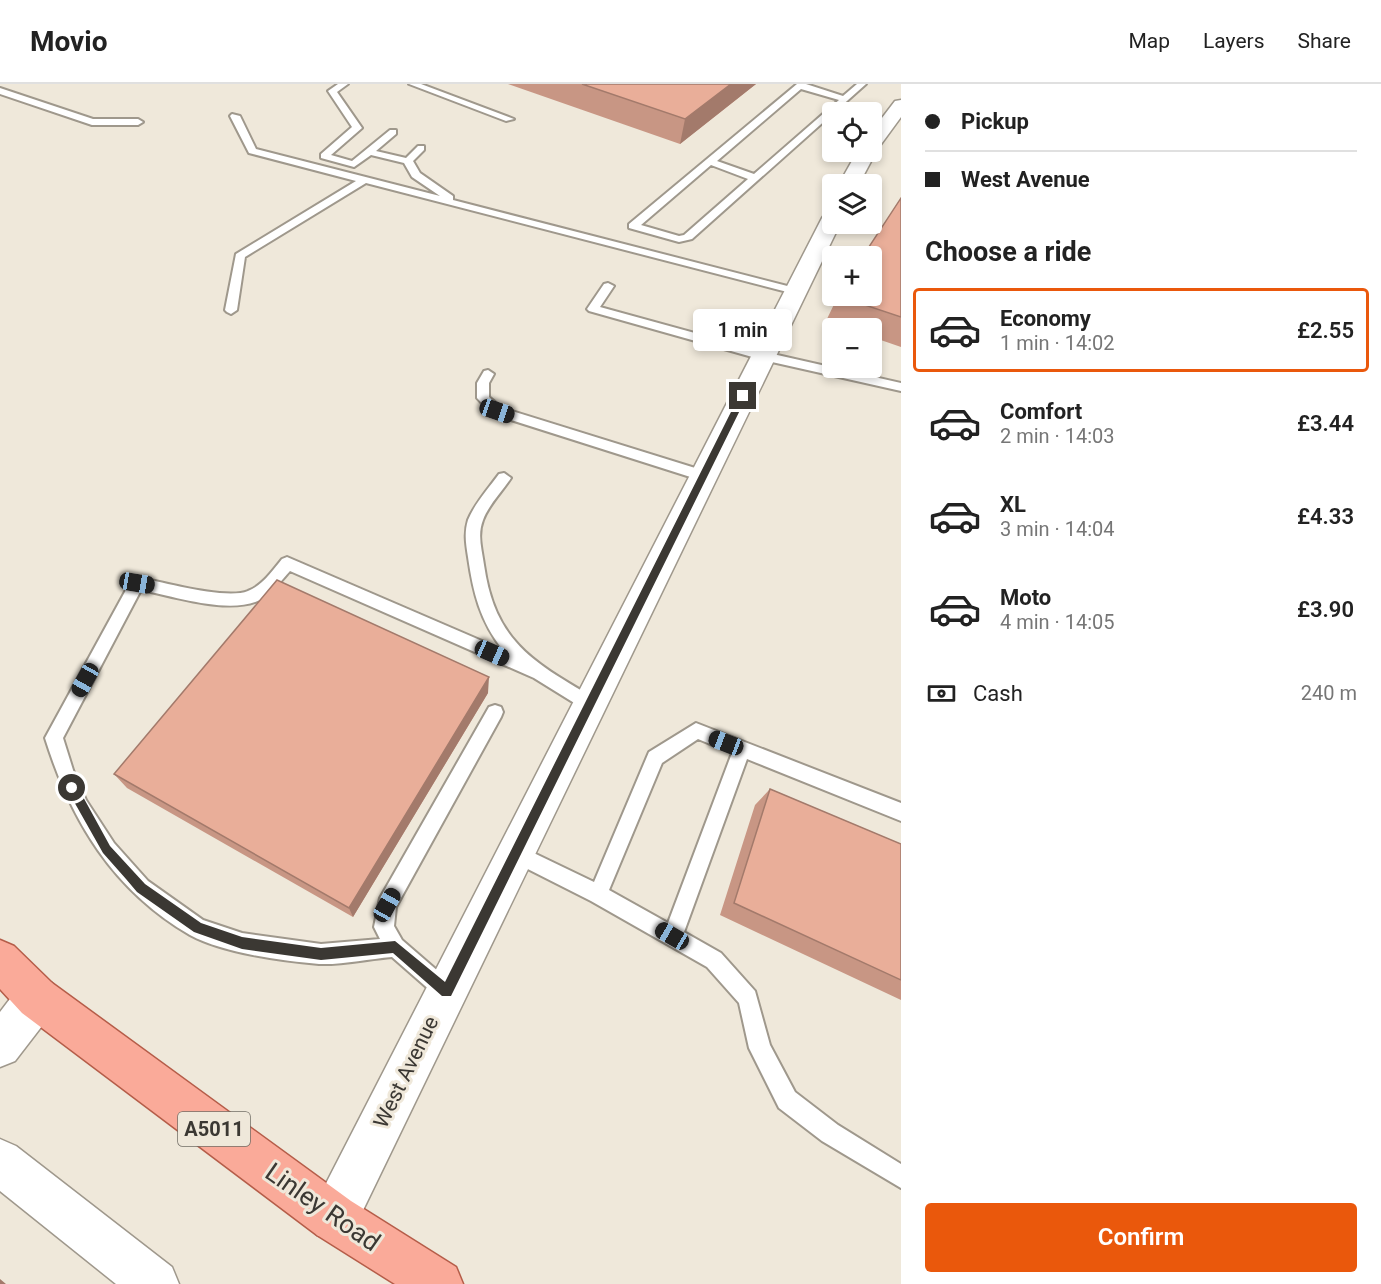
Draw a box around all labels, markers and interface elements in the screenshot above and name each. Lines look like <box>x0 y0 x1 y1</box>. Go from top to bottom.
text: Movio <box>30 25 108 58</box>
text: Map <box>1128 29 1170 53</box>
text: Layers <box>1203 29 1264 53</box>
text: Share <box>1297 29 1351 53</box>
map controls <box>822 102 882 378</box>
button: locate <box>822 102 882 162</box>
text: Pickup <box>961 109 1029 134</box>
text: West Avenue <box>961 167 1090 192</box>
button: layers <box>822 174 882 234</box>
text: Choose a ride <box>925 236 1091 268</box>
button: + <box>822 246 882 306</box>
icon: car <box>928 303 982 357</box>
text: Economy <box>1000 306 1091 331</box>
callout: 1 min <box>694 309 792 351</box>
text: 1 min <box>717 318 768 342</box>
button: − <box>822 318 882 378</box>
text: £2.55 <box>1297 318 1354 343</box>
text: 1 min · 14:02 <box>1000 331 1115 355</box>
route end <box>729 382 756 409</box>
icon: car <box>928 396 982 450</box>
car <box>477 397 517 425</box>
text: Comfort <box>1000 399 1082 424</box>
text: £3.44 <box>1297 411 1354 436</box>
text: 2 min · 14:03 <box>1000 424 1115 448</box>
icon: car <box>928 489 982 543</box>
text: XL <box>1000 492 1026 517</box>
text: £4.33 <box>1297 504 1354 529</box>
text: 3 min · 14:04 <box>1000 517 1115 541</box>
car <box>118 571 156 595</box>
icon: car <box>928 582 982 636</box>
text: Moto <box>1000 585 1051 610</box>
text: £3.90 <box>1297 597 1354 622</box>
text: 4 min · 14:05 <box>1000 610 1115 634</box>
car <box>472 637 512 669</box>
car <box>68 660 102 700</box>
icon: cash <box>925 677 958 710</box>
text: Cash <box>973 681 1023 706</box>
text: 240 m <box>1301 681 1357 705</box>
car <box>706 728 746 758</box>
route start <box>58 774 85 801</box>
car <box>370 885 404 925</box>
car <box>652 919 692 953</box>
street label: West Avenue <box>369 1012 443 1132</box>
road number: A5011 <box>178 1112 250 1146</box>
street label: Linley Road <box>260 1157 386 1257</box>
button: Confirm <box>925 1203 1357 1272</box>

